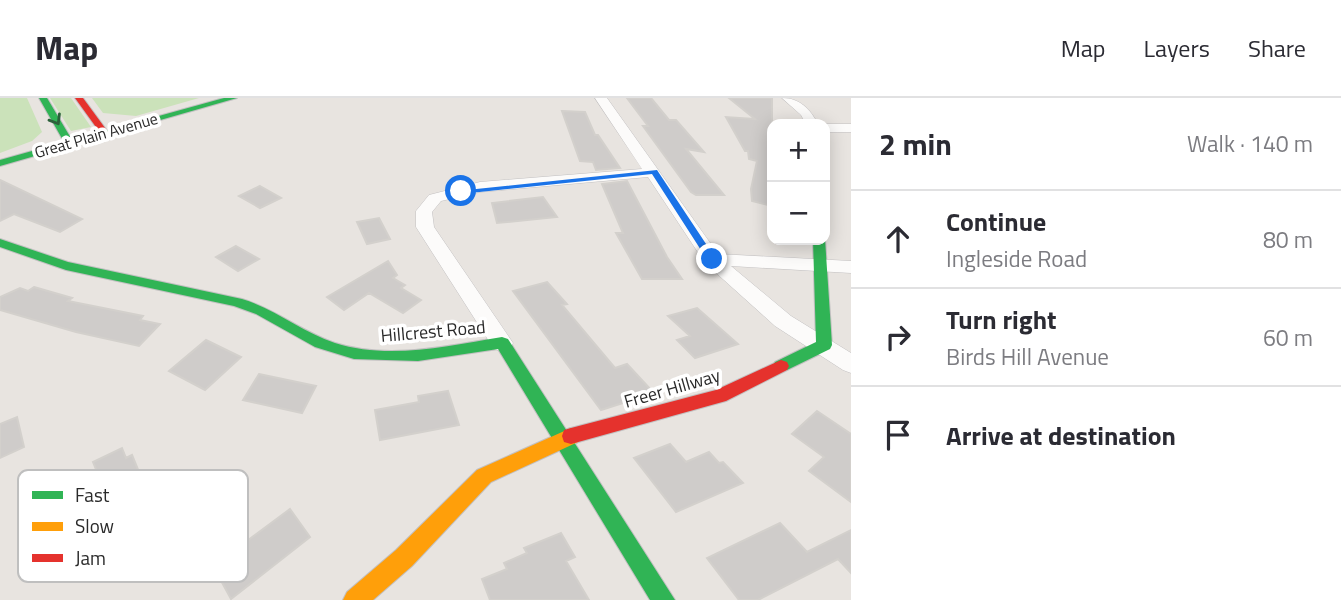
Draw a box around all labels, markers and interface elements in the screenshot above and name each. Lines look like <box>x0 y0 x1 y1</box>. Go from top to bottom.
text: Map <box>35 23 98 73</box>
text: Map <box>1061 30 1106 66</box>
text: Layers <box>1144 30 1210 66</box>
text: Share <box>1248 30 1306 66</box>
street label: Great Plain Avenue <box>31 106 161 164</box>
one-way arrow <box>48 113 61 126</box>
map controls <box>767 119 830 245</box>
button: + <box>767 119 830 182</box>
text: 2 min <box>879 121 952 167</box>
text: Walk · 140 m <box>1187 126 1313 161</box>
route start <box>445 175 476 206</box>
button: − <box>767 182 830 245</box>
text: Continue <box>946 202 1046 241</box>
icon: ahead <box>879 220 917 258</box>
text: 80 m <box>1263 222 1313 257</box>
text: Ingleside Road <box>946 241 1087 276</box>
route end <box>696 243 727 274</box>
text: Turn right <box>946 300 1057 339</box>
street label: Hillcrest Road <box>380 313 486 349</box>
icon: right <box>879 318 917 356</box>
text: 60 m <box>1263 320 1313 355</box>
text: Birds Hill Avenue <box>946 339 1109 374</box>
street label: Freer Hillway <box>621 361 724 415</box>
icon: arrive <box>879 416 917 454</box>
text: Arrive at destination <box>946 416 1176 455</box>
legend <box>18 470 248 582</box>
text: Fast <box>75 480 110 509</box>
text: Slow <box>75 511 114 540</box>
text: Jam <box>75 543 106 572</box>

